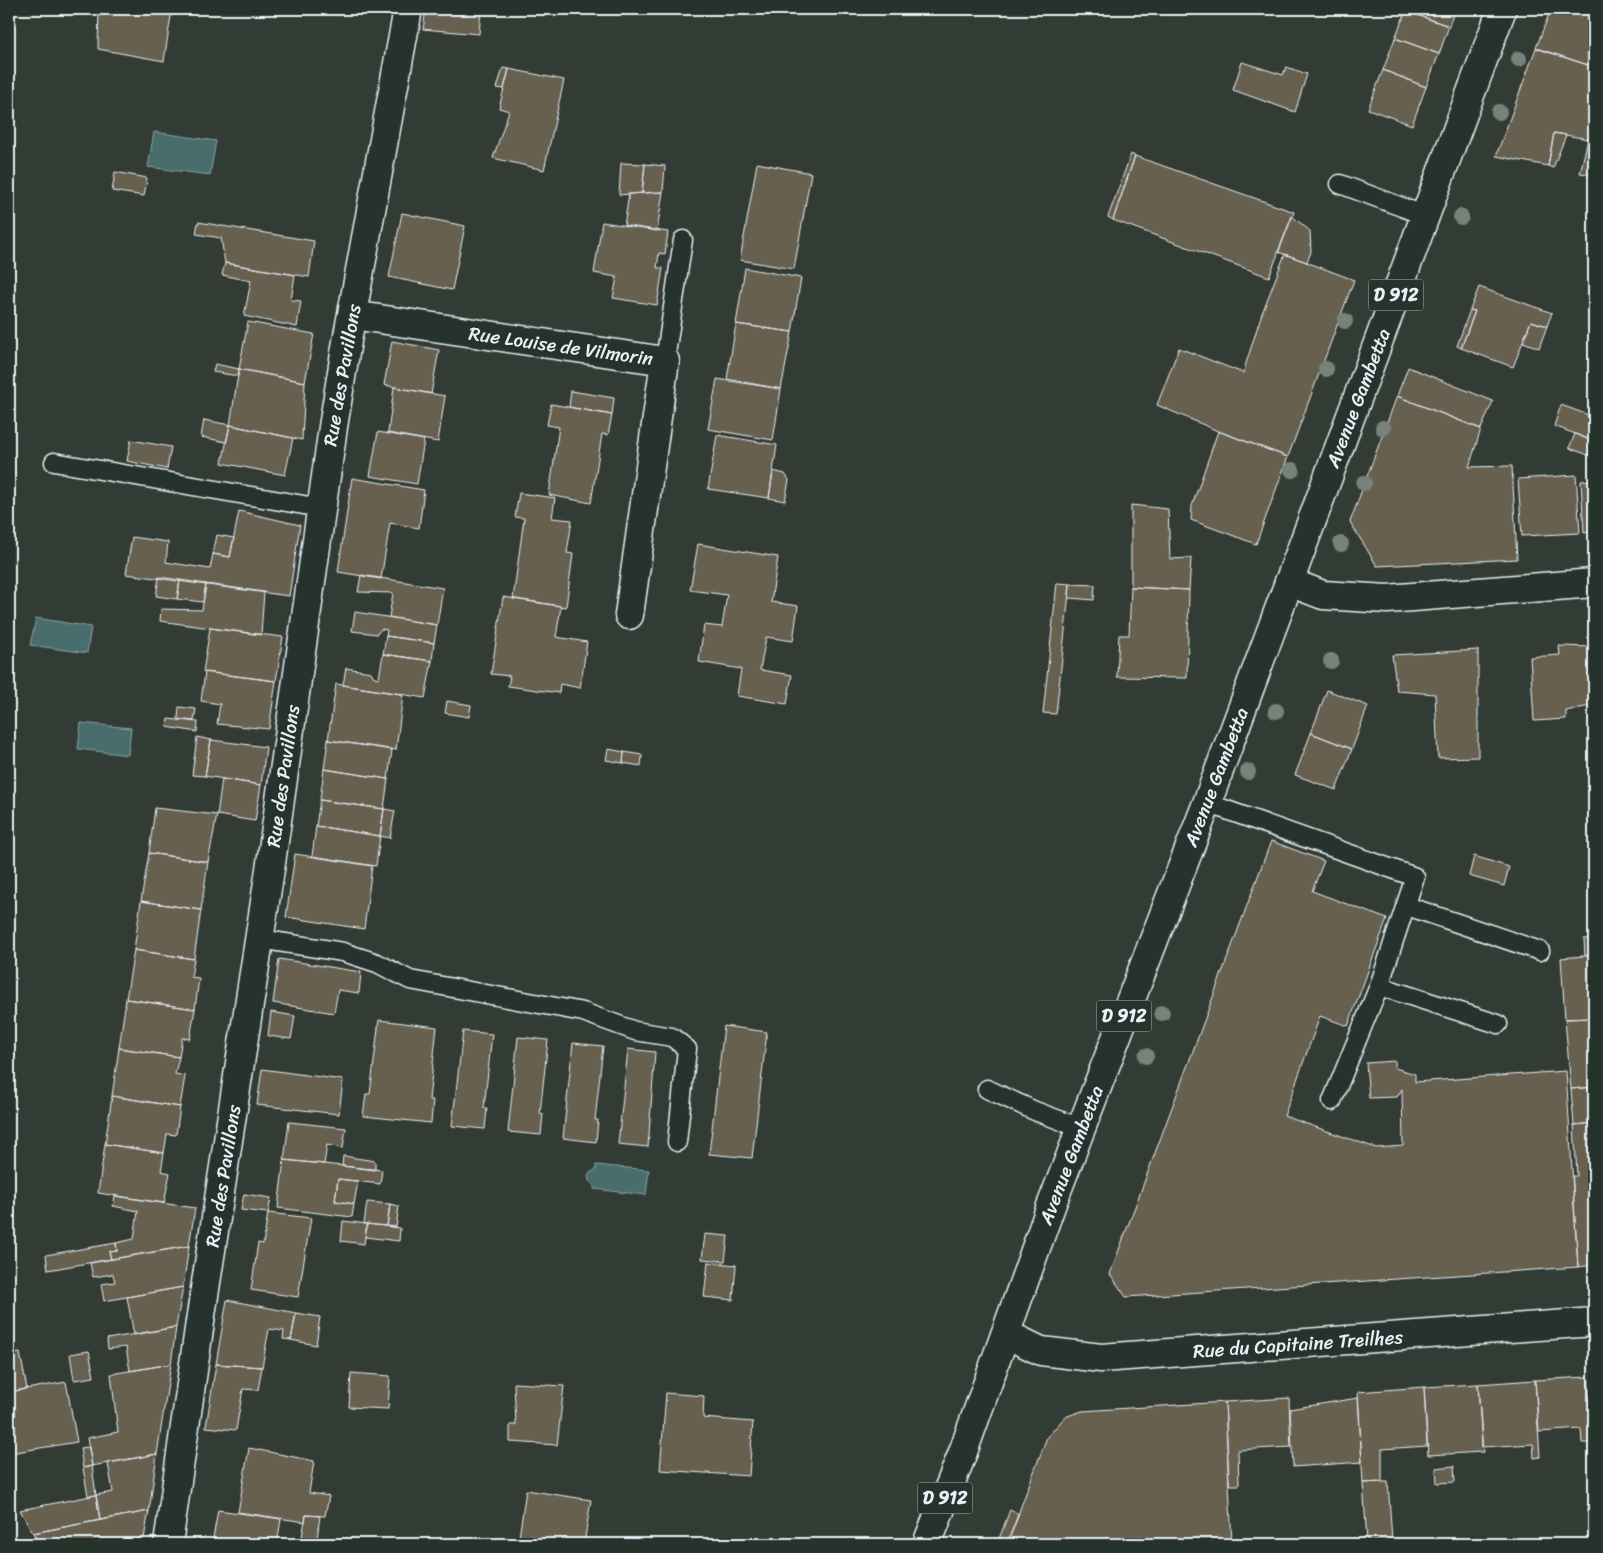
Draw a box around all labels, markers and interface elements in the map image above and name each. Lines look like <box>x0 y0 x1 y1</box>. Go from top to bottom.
road number: D 912 <box>1368 280 1424 310</box>
street label: Rue des Pavillons <box>313 301 371 449</box>
street label: Rue Louise de Vilmorin <box>467 317 655 375</box>
street label: Avenue Gambetta <box>1316 323 1400 473</box>
street label: Rue des Pavillons <box>257 702 309 849</box>
street label: Avenue Gambetta <box>1174 702 1258 852</box>
road number: D 912 <box>1096 1000 1152 1032</box>
street label: Avenue Gambetta <box>1029 1080 1113 1230</box>
street label: Rue des Pavillons <box>195 1102 251 1250</box>
street label: Rue du Capitaine Treilhes <box>1192 1320 1404 1368</box>
road number: D 912 <box>918 1482 972 1514</box>

